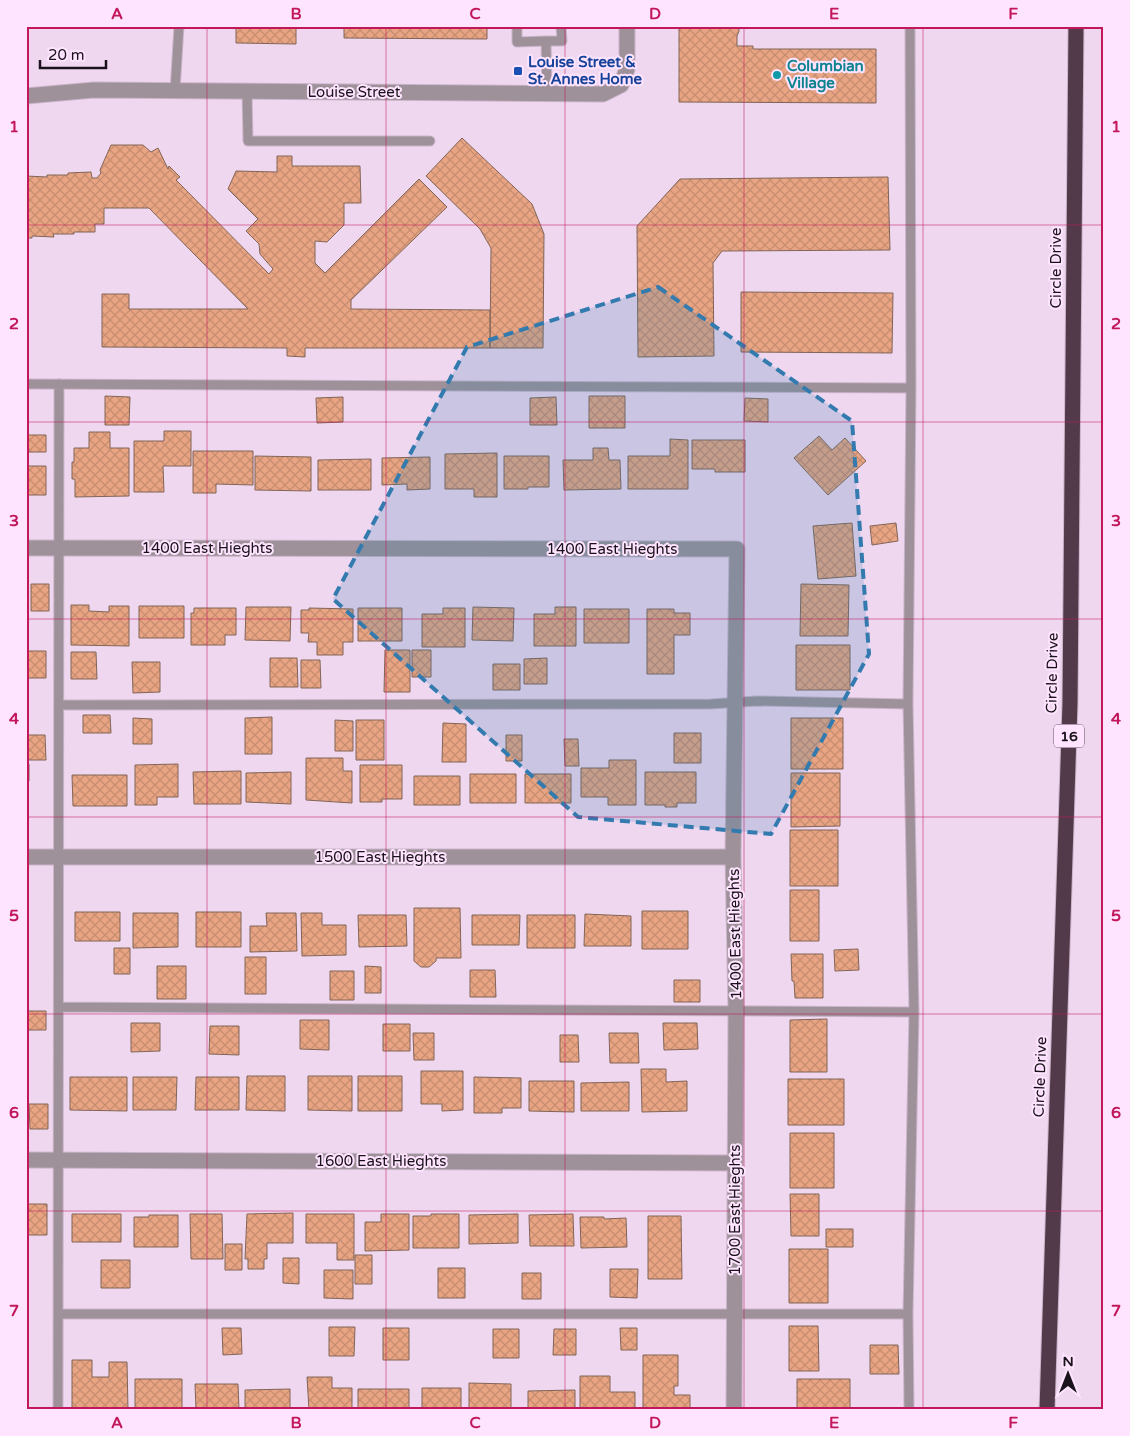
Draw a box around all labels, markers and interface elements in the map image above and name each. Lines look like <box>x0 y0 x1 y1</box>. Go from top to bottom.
text: A <box>111 4 123 24</box>
text: B <box>290 4 302 24</box>
text: C <box>469 4 481 24</box>
text: D <box>649 4 661 24</box>
text: E <box>829 4 839 24</box>
text: F <box>1008 4 1018 24</box>
scale bar <box>40 38 106 70</box>
text: 20 m <box>48 46 85 64</box>
place label: Louise Street & St. Annes Home <box>528 53 642 88</box>
place label: Columbian Village <box>787 57 864 93</box>
marker: Louise Street & St. Annes Home <box>512 65 524 77</box>
marker: Columbian Village <box>771 69 783 81</box>
street label: Louise Street <box>307 83 401 101</box>
text: 1 <box>9 117 19 137</box>
text: 1 <box>1111 117 1121 137</box>
street label: Circle Drive <box>1047 228 1065 308</box>
text: 2 <box>9 314 19 334</box>
text: 2 <box>1111 314 1121 334</box>
text: 3 <box>9 511 19 531</box>
text: 3 <box>1111 511 1121 531</box>
street label: 1400 East Hieghts <box>142 539 273 557</box>
street label: 1400 East Hieghts <box>547 540 678 558</box>
street label: Circle Drive <box>1042 632 1062 714</box>
text: 4 <box>9 709 19 729</box>
text: 4 <box>1111 709 1121 729</box>
road number: 16 <box>1054 724 1084 748</box>
street label: 1500 East Hieghts <box>315 848 446 866</box>
street label: 1400 East Hieghts <box>725 868 745 1000</box>
text: 5 <box>9 906 19 926</box>
text: 5 <box>1111 906 1121 926</box>
street label: Circle Drive <box>1030 1036 1050 1118</box>
text: 6 <box>9 1103 19 1123</box>
text: 6 <box>1111 1103 1121 1123</box>
street label: 1700 East Hieghts <box>726 1145 744 1276</box>
street label: 1600 East Hieghts <box>316 1152 447 1170</box>
text: 7 <box>9 1301 19 1321</box>
text: 7 <box>1111 1301 1121 1321</box>
north arrow <box>1042 1348 1092 1398</box>
text: N <box>1062 1353 1074 1370</box>
text: A <box>111 1413 123 1433</box>
text: B <box>290 1413 302 1433</box>
text: C <box>469 1413 481 1433</box>
text: D <box>649 1413 661 1433</box>
text: E <box>829 1413 839 1433</box>
text: F <box>1008 1413 1018 1433</box>

